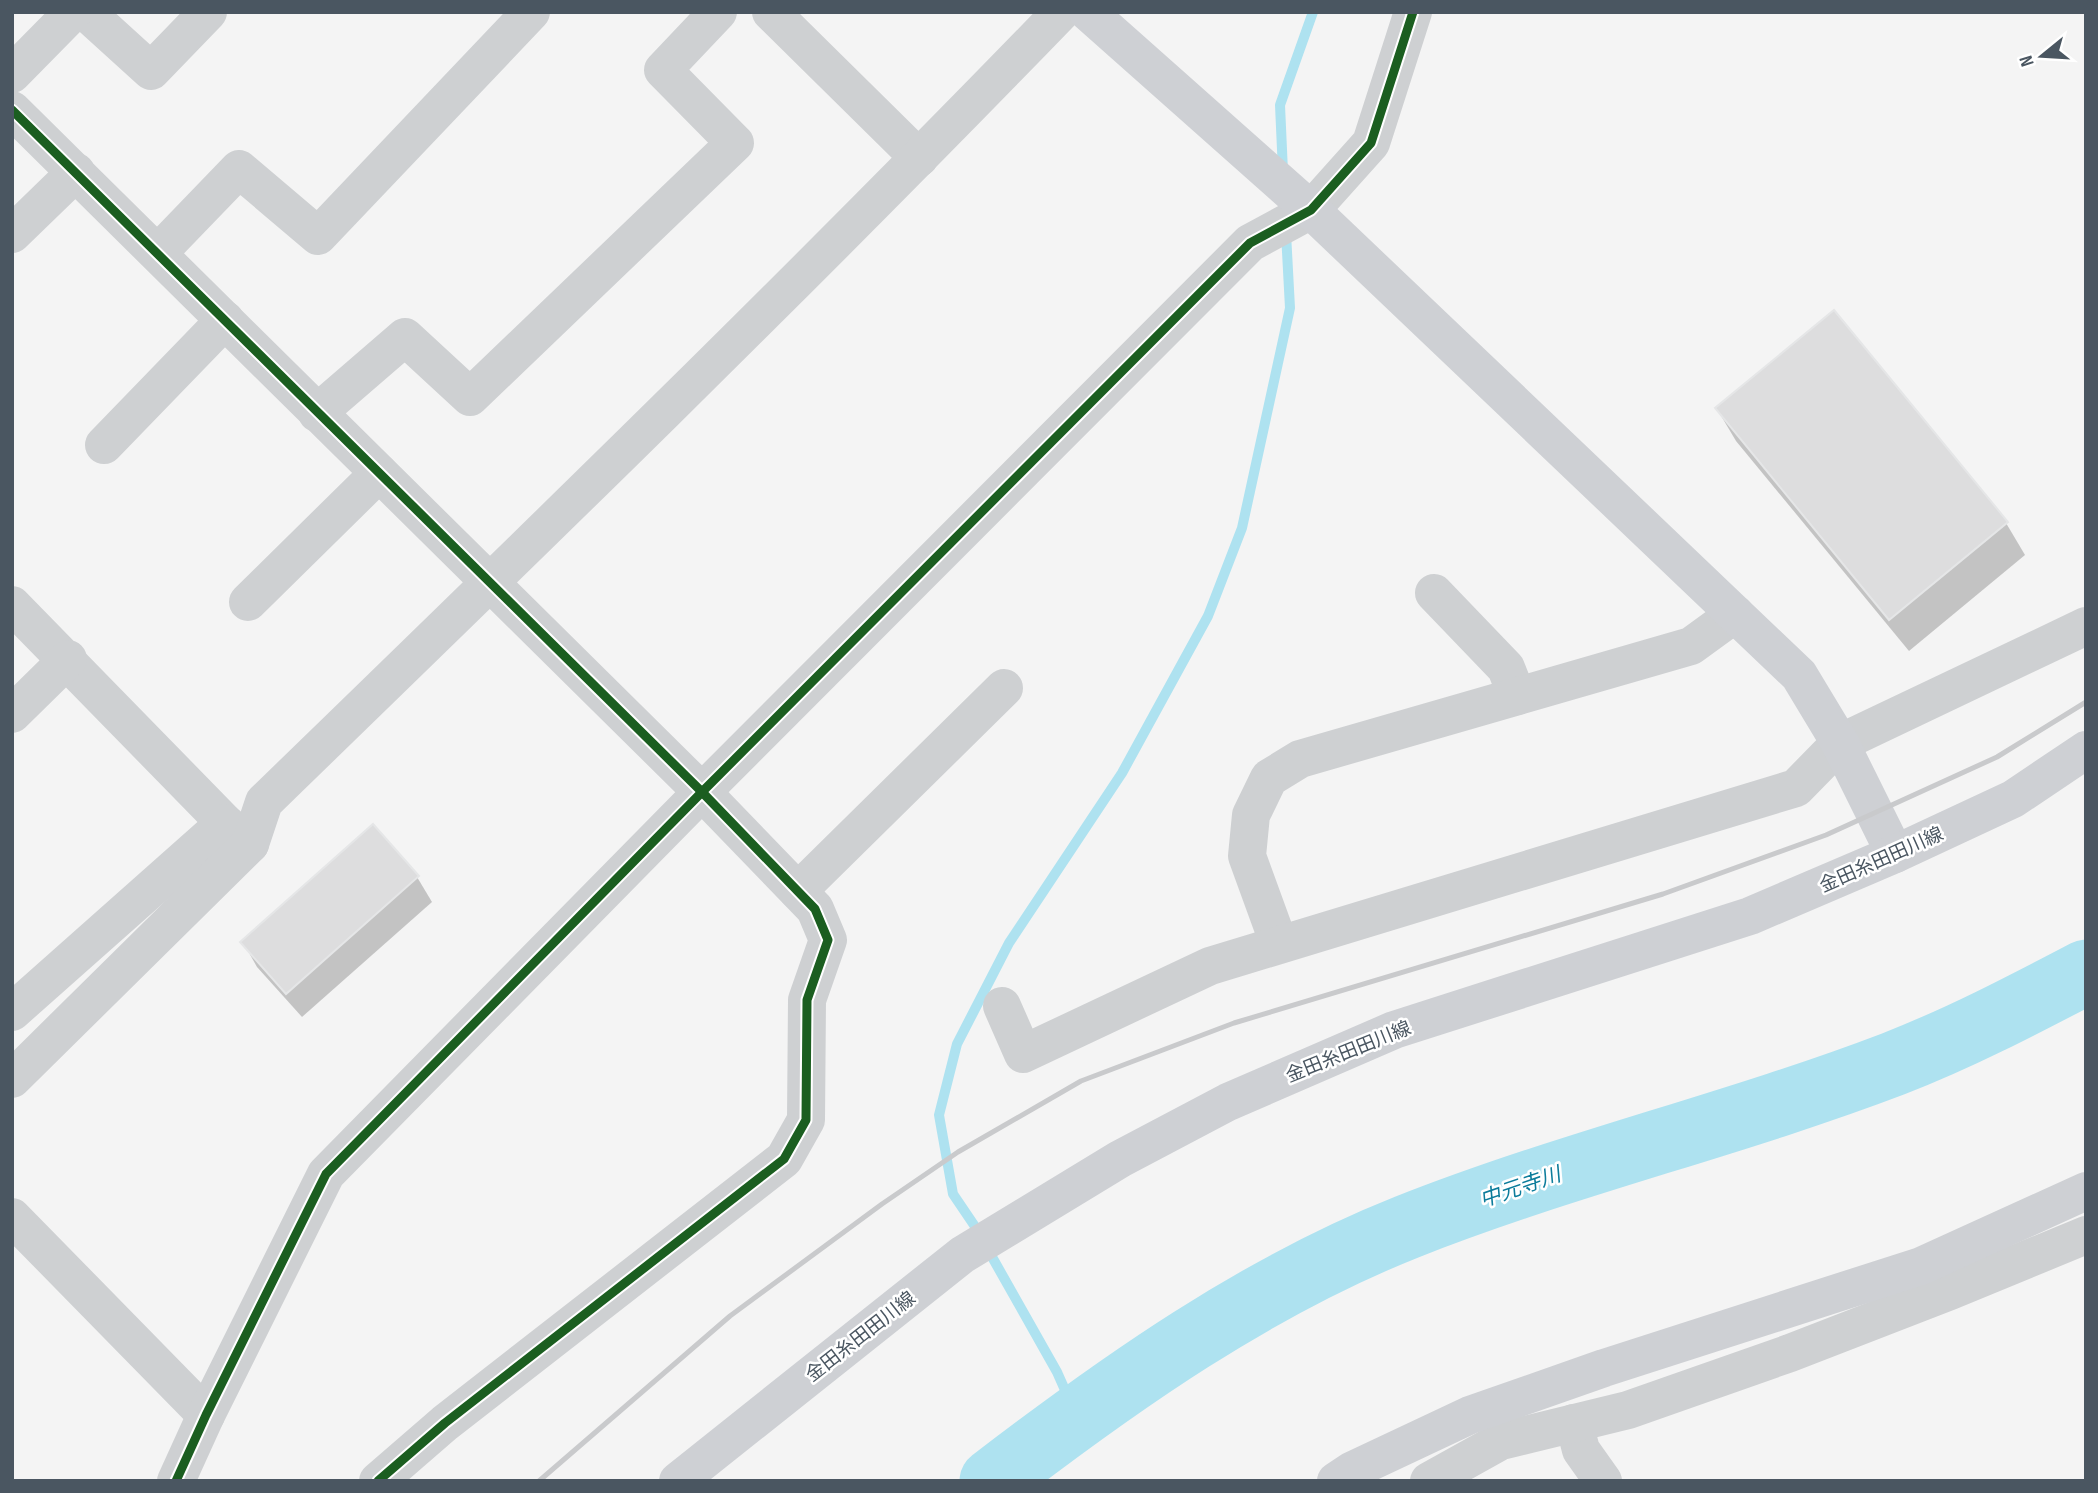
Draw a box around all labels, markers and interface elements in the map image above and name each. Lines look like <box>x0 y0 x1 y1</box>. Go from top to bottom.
north arrow <box>2007 21 2077 91</box>
text: N <box>2015 52 2040 69</box>
street label: 金田糸田田川線 <box>1816 823 1947 898</box>
street label: 金田糸田田川線 <box>1283 1017 1415 1088</box>
water label: 中元寺川 <box>1476 1161 1566 1213</box>
street label: 金田糸田田川線 <box>801 1287 920 1387</box>

